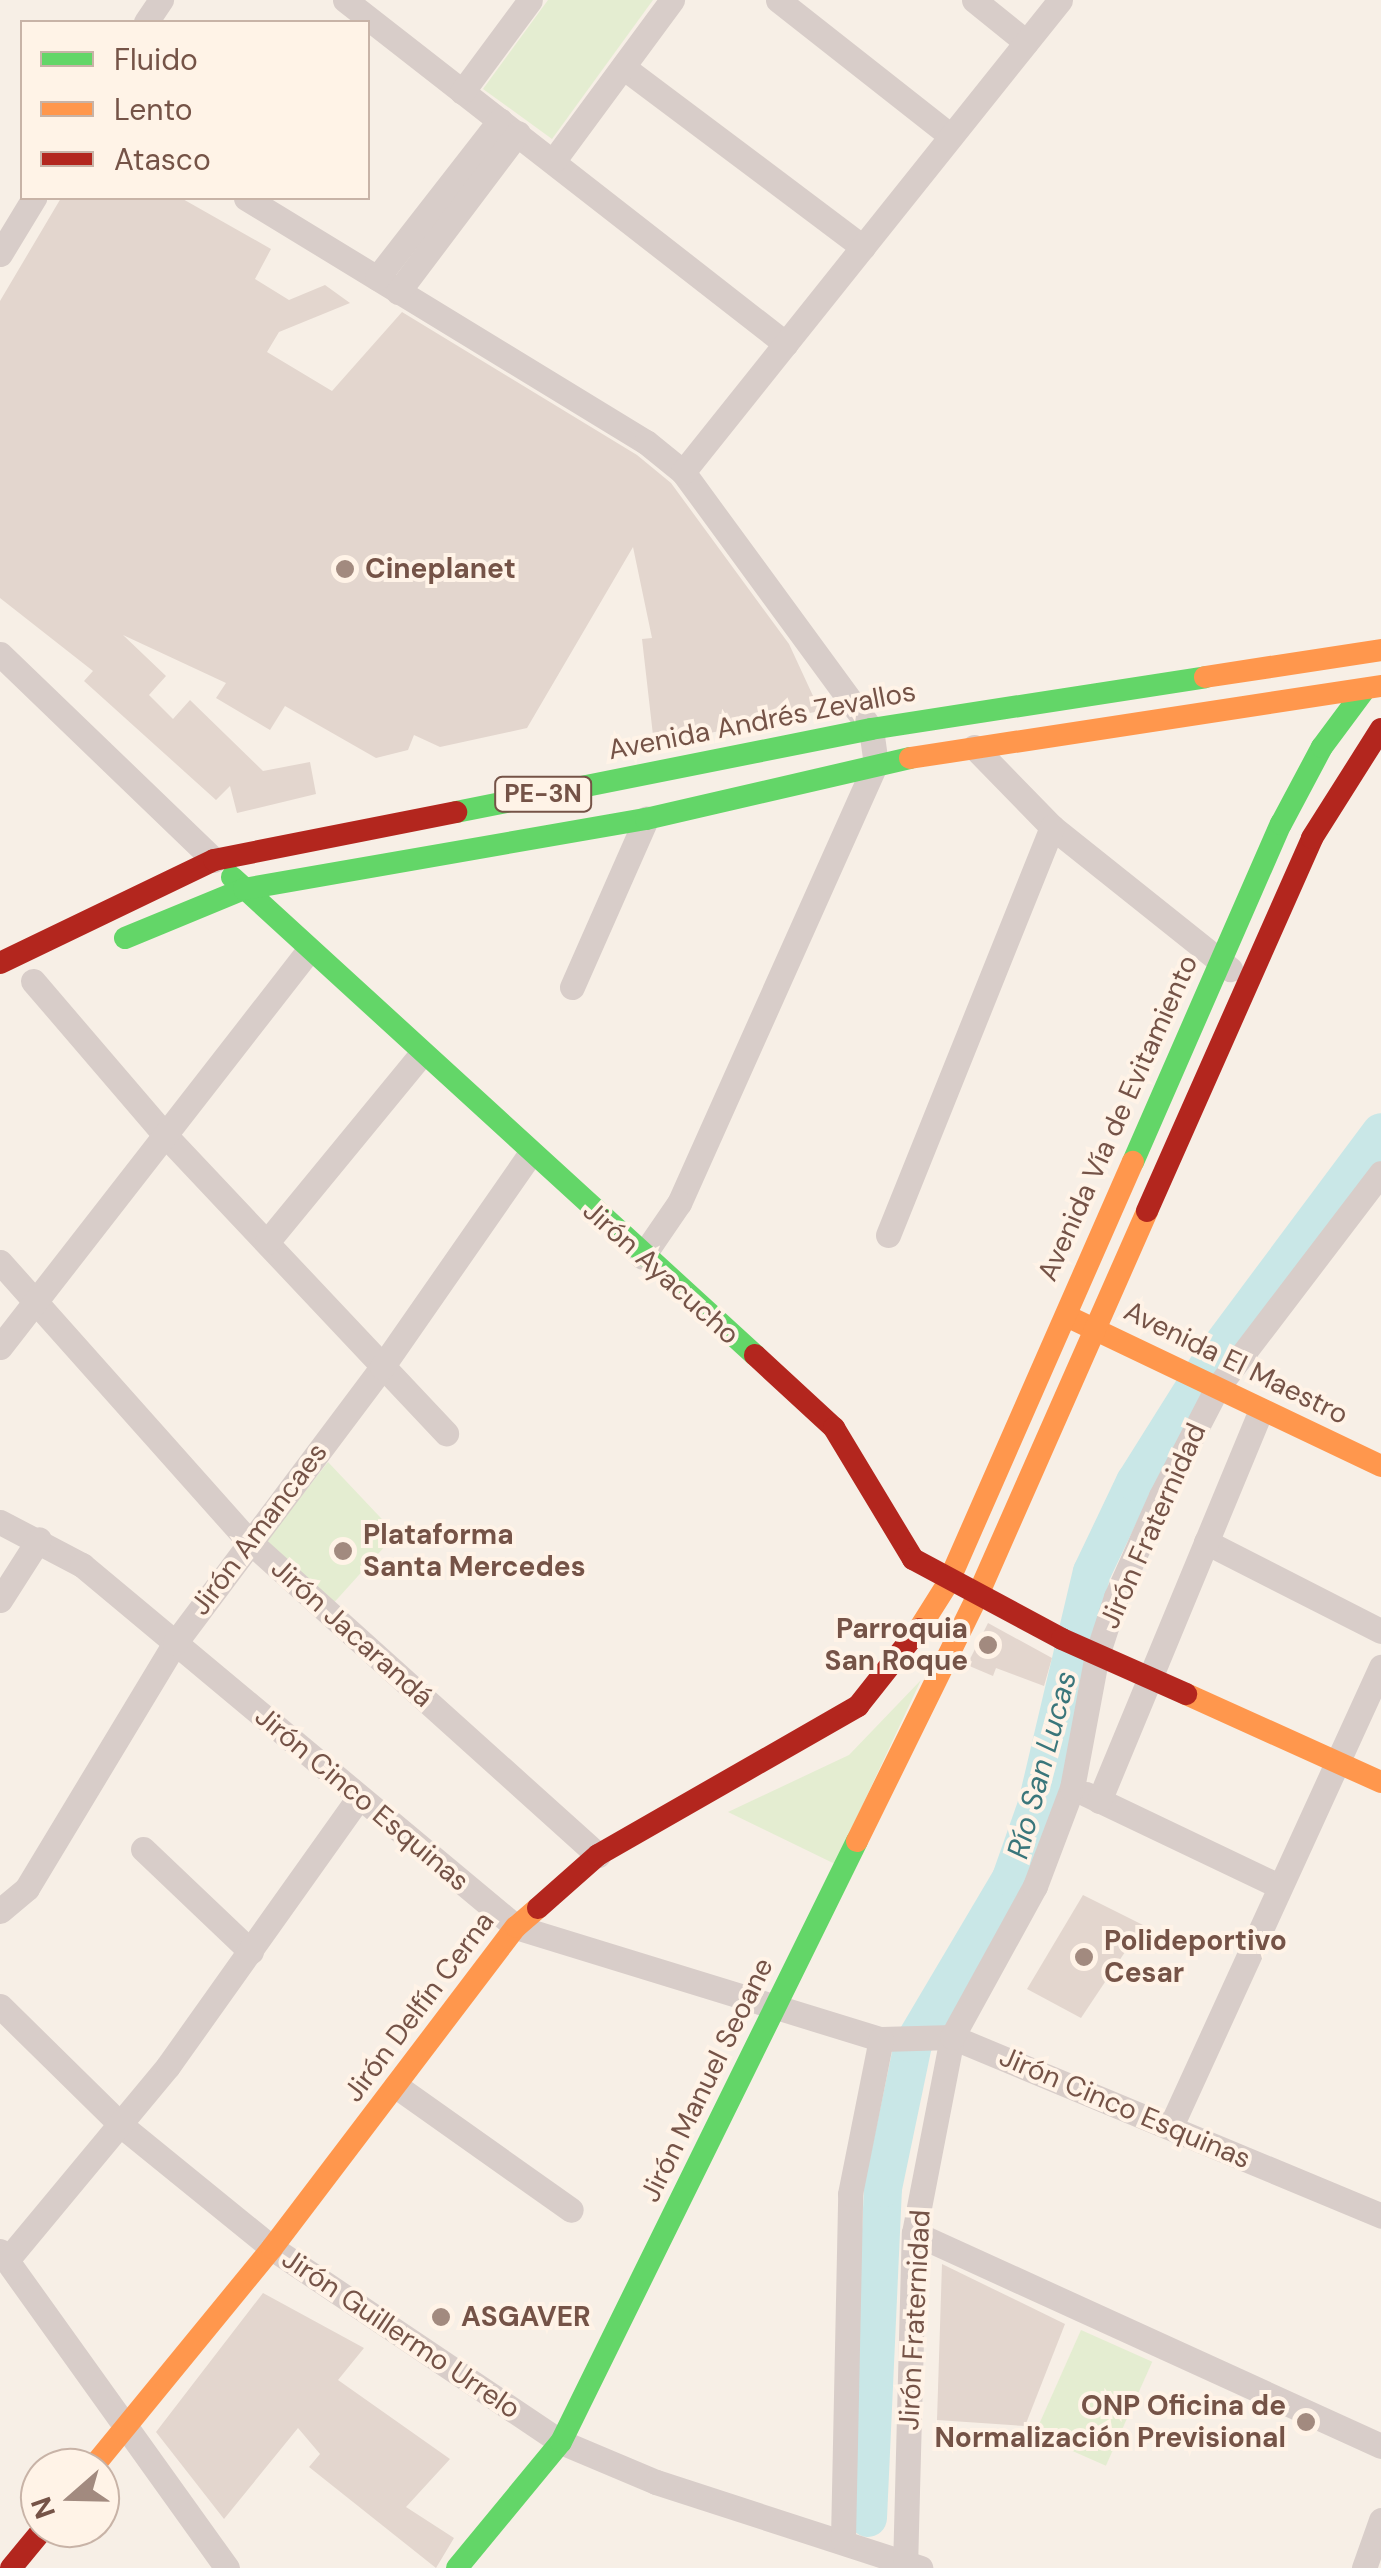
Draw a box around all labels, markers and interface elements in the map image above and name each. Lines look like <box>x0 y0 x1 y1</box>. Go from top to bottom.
legend <box>20 20 370 200</box>
text: Fluido <box>114 40 198 79</box>
text: Lento <box>114 90 193 129</box>
text: Atasco <box>114 140 211 179</box>
place label: Cineplanet <box>365 552 516 586</box>
marker: Cineplanet <box>334 558 356 580</box>
street label: Avenida Andrés Zevallos <box>605 675 919 767</box>
road number: PE-3N <box>493 774 593 814</box>
street label: Avenida Vía de Evitamiento <box>1031 950 1205 1286</box>
street label: Jirón Ayacucho <box>576 1194 746 1352</box>
street label: Avenida El Maestro <box>1118 1294 1354 1432</box>
street label: Jirón Fraternidad <box>1093 1418 1213 1634</box>
street label: Jirón Amancaes <box>183 1436 335 1622</box>
place label: Plataforma Santa Mercedes <box>363 1518 586 1584</box>
marker: Plataforma Santa Mercedes <box>332 1540 354 1562</box>
street label: Jirón Jacarandá <box>264 1552 440 1714</box>
place label: Parroquia San Roque <box>824 1612 968 1678</box>
marker: Parroquia San Roque <box>977 1634 999 1656</box>
water label: Río San Lucas <box>1000 1667 1084 1863</box>
street label: Jirón Cinco Esquinas <box>248 1700 476 1898</box>
street label: Jirón Delfín Cerna <box>337 1905 501 2109</box>
place label: Polideportivo Cesar <box>1104 1924 1287 1990</box>
marker: Polideportivo Cesar <box>1073 1946 1095 1968</box>
street label: Jirón Manuel Seoane <box>633 1953 781 2207</box>
street label: Jirón Cinco Esquinas <box>995 2040 1255 2176</box>
street label: Jirón Fraternidad <box>892 2209 938 2431</box>
street label: Jirón Guillermo Urrelo <box>276 2242 526 2426</box>
place label: ASGAVER <box>461 2300 591 2334</box>
marker: ASGAVER <box>430 2306 452 2328</box>
place label: ONP Oficina de Normalización Previsional <box>934 2389 1286 2455</box>
marker: ONP Oficina de Normalización Previsional <box>1295 2411 1317 2433</box>
north arrow <box>20 2448 120 2548</box>
text: N <box>22 2492 64 2524</box>

